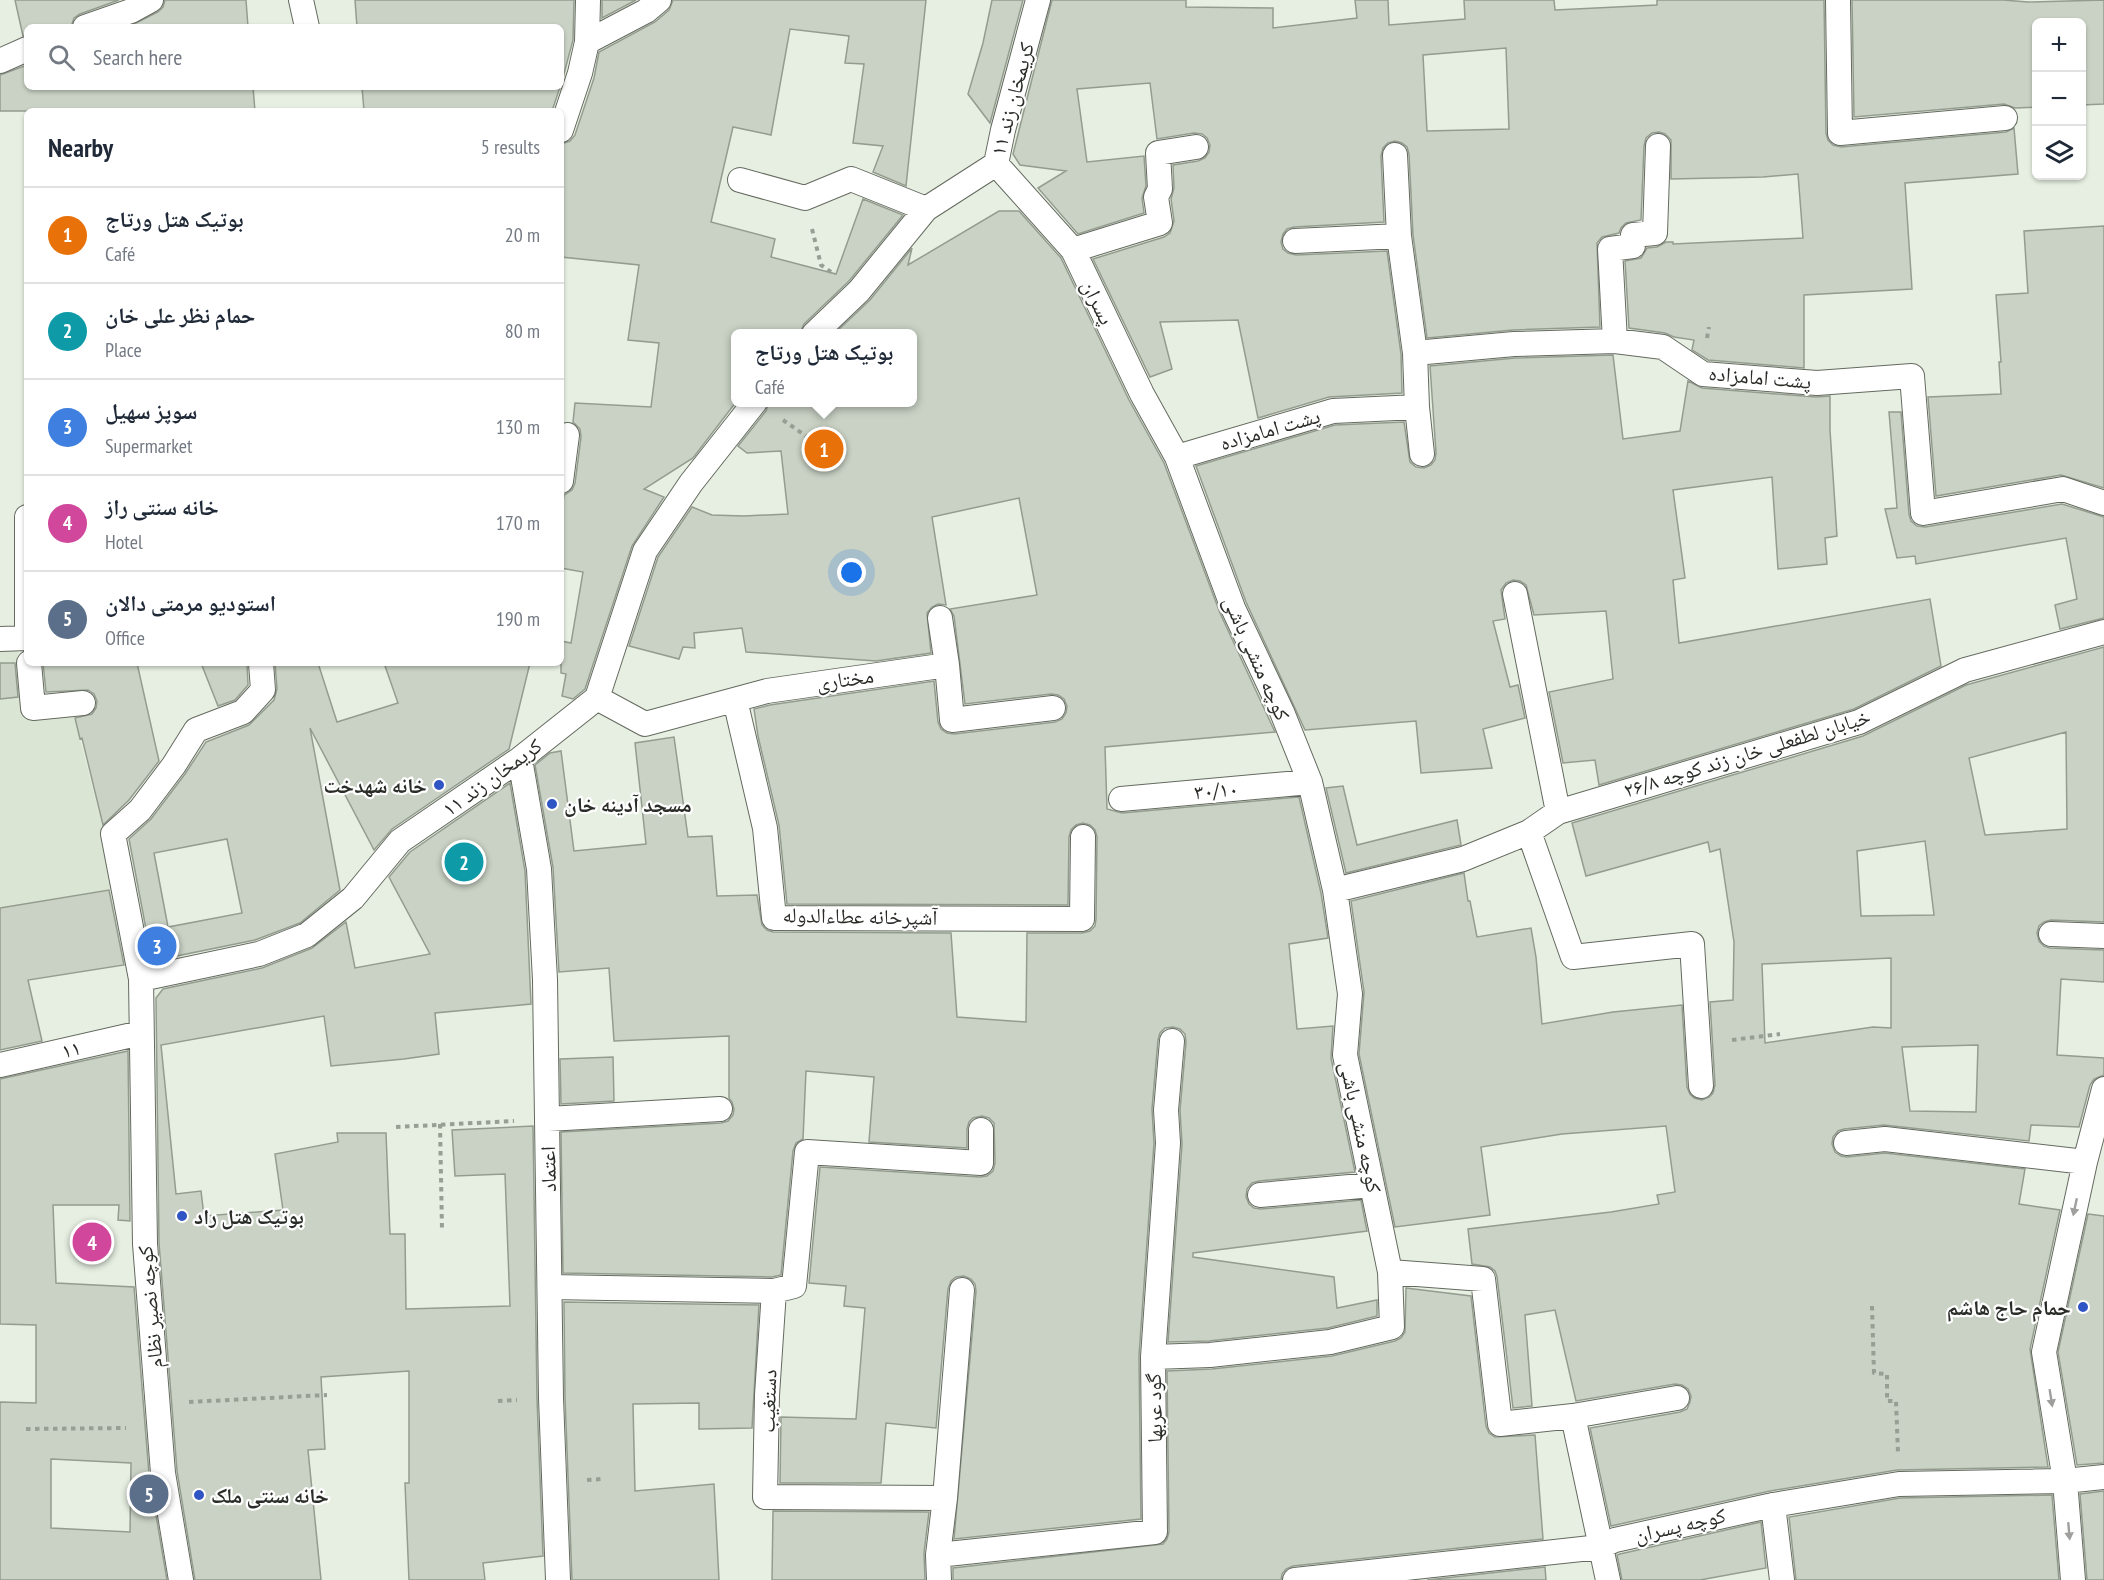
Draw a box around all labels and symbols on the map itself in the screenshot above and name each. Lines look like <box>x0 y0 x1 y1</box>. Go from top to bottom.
street label: کریمخان زند ۱۱ <box>984 39 1040 159</box>
street label: پسران <box>1076 275 1120 329</box>
street label: پشت امامزاده <box>1708 359 1812 395</box>
street label: پشت امامزاده <box>1217 402 1323 456</box>
pin: 1 <box>804 426 844 472</box>
your location <box>837 558 866 587</box>
street label: کوچه منشی باشی <box>1217 591 1297 725</box>
street label: مختاری <box>815 662 875 696</box>
street label: خیابان لطفعلی خان زند کوچه ۲۶/۸ <box>1620 703 1874 803</box>
street label: کریمخان زند ۱۱ <box>437 732 547 822</box>
place label: خانه شهدخت <box>323 772 427 799</box>
street label: ۳۰/۱۰ <box>1193 775 1239 805</box>
marker: خانه شهدخت <box>432 778 446 792</box>
place label: مسجد آدینه خان <box>564 791 692 818</box>
marker: مسجد آدینه خان <box>545 797 559 811</box>
pin: 2 <box>444 840 484 884</box>
street label: آشپرخانه عطاءالدوله <box>782 901 938 931</box>
pin: 3 <box>138 924 176 968</box>
street label: ۱۱ <box>59 1034 83 1064</box>
street label: کوچه منشی باشی <box>1334 1059 1388 1195</box>
street label: اعتماد <box>534 1146 562 1192</box>
one-way arrow <box>2070 1198 2079 1217</box>
place label: بوتیک هتل راد <box>194 1203 304 1230</box>
marker: بوتیک هتل راد <box>175 1209 189 1223</box>
pin: 4 <box>72 1220 112 1264</box>
street label: کوچه نصیر نظام <box>131 1244 170 1369</box>
place label: حمام حاج هاشم <box>1947 1294 2071 1322</box>
marker: حمام حاج هاشم <box>2076 1300 2090 1314</box>
street label: دستغیب <box>753 1369 783 1433</box>
street label: گود عربها <box>1140 1373 1168 1443</box>
one-way arrow <box>2047 1389 2056 1408</box>
pin: 5 <box>130 1472 168 1516</box>
place label: خانه سنتی ملک <box>211 1482 329 1509</box>
marker: خانه سنتی ملک <box>192 1488 206 1502</box>
street label: کوچه پسران <box>1632 1501 1728 1549</box>
one-way arrow <box>2064 1521 2074 1540</box>

